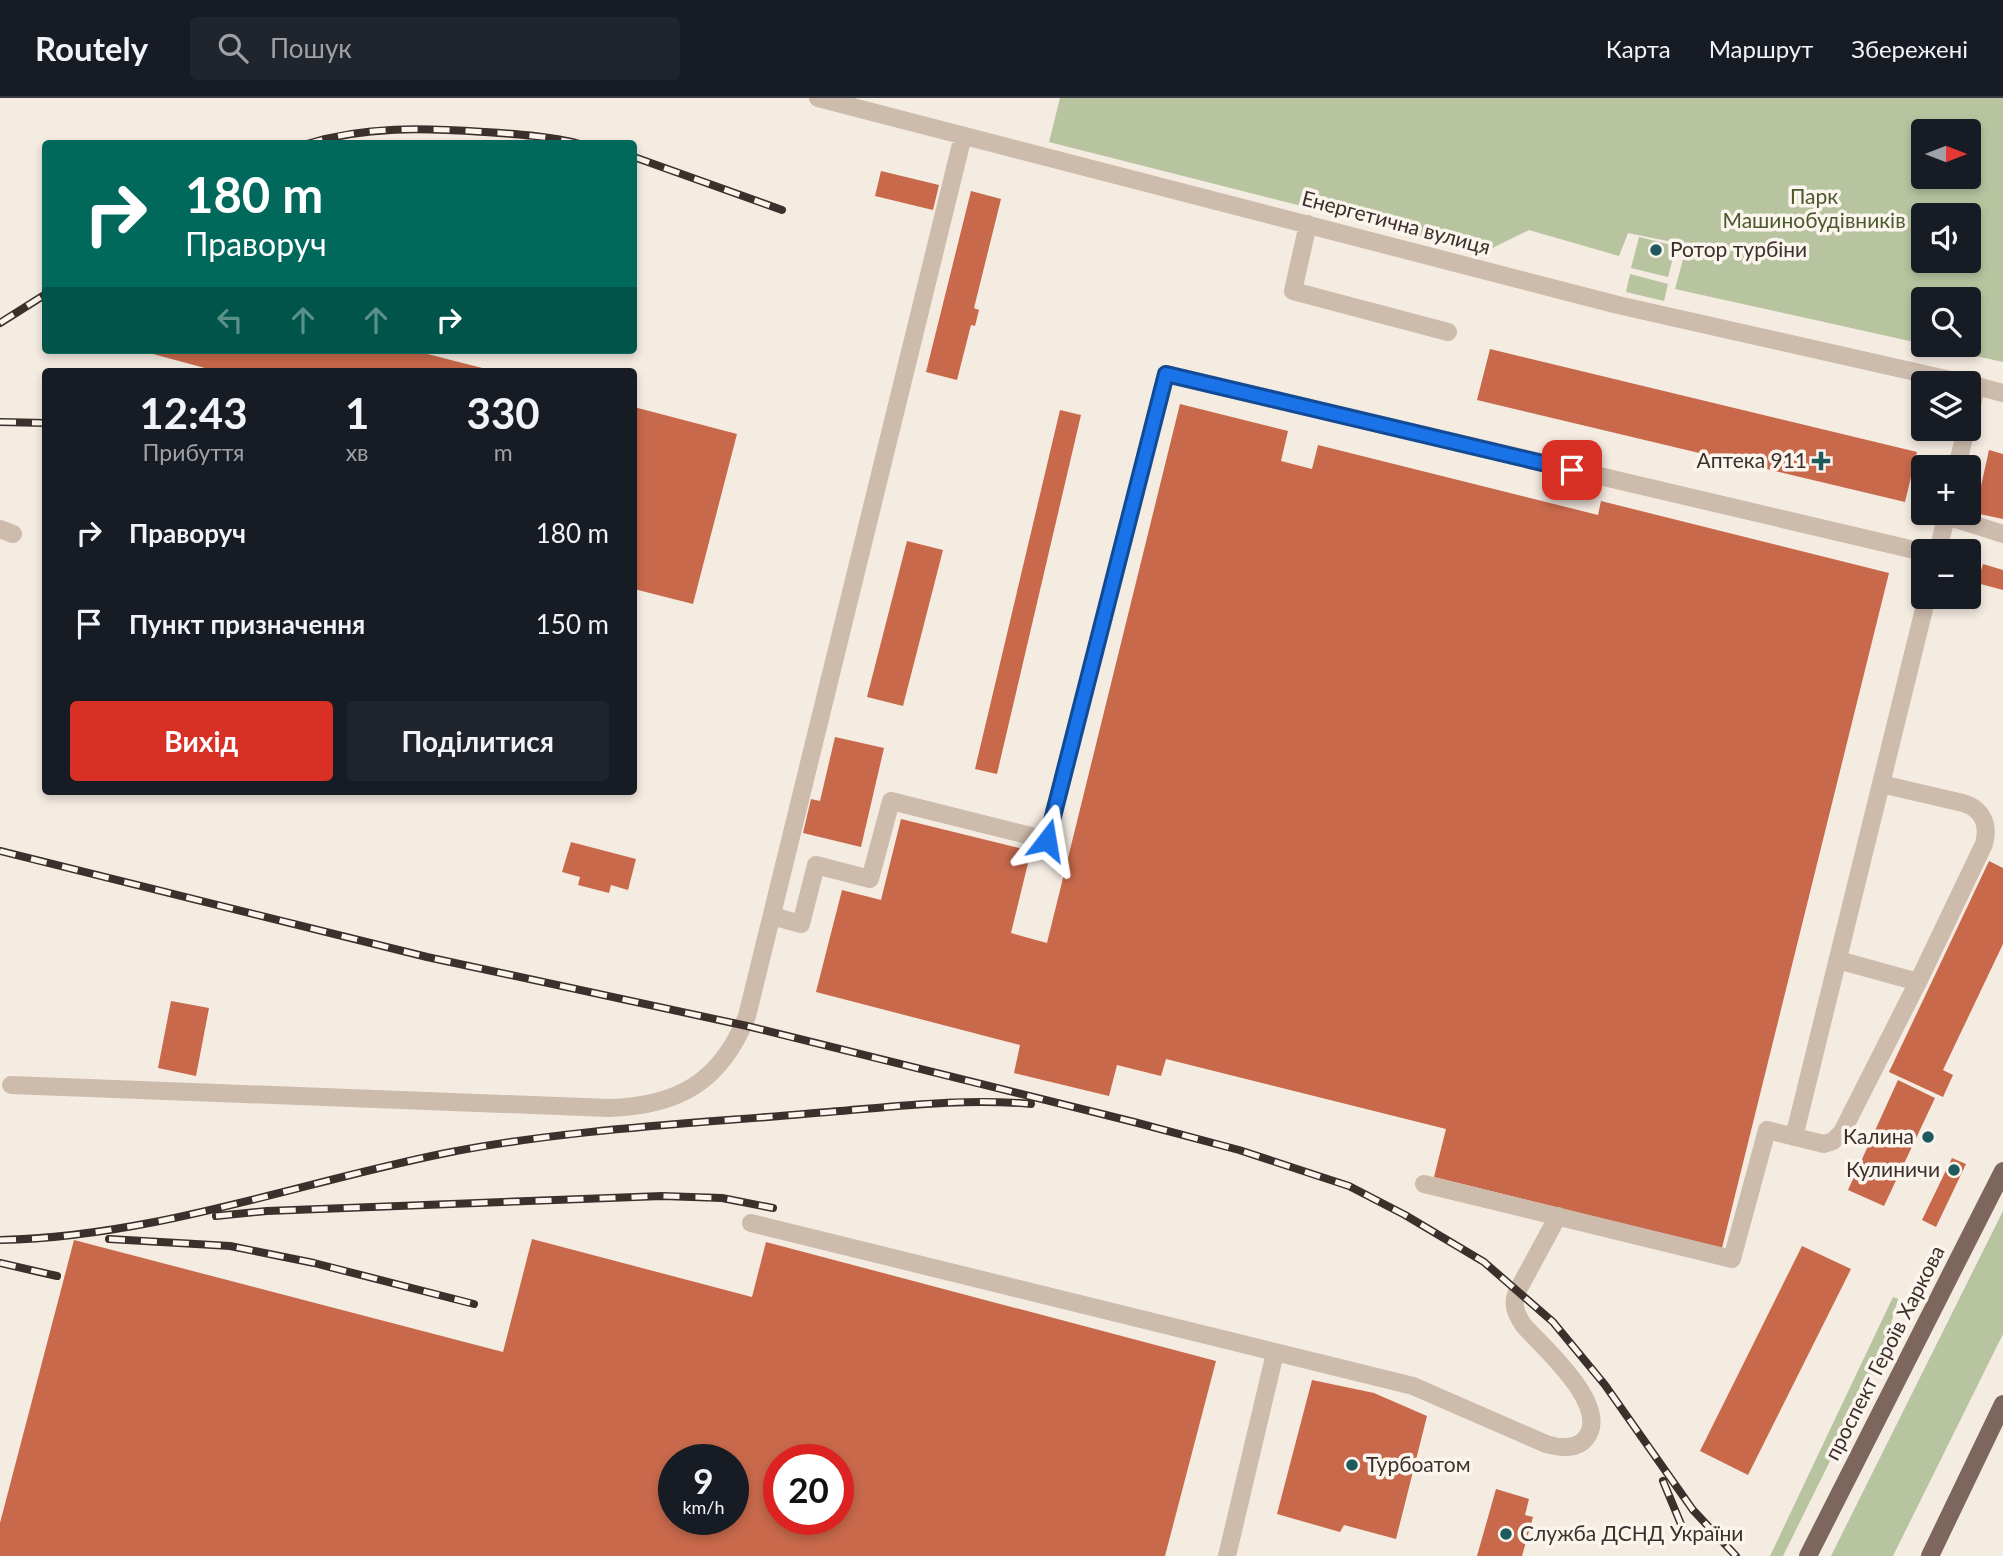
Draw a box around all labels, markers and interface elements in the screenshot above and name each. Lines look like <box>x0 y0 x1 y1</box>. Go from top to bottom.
search box <box>190 17 680 80</box>
text: Routely <box>35 28 148 68</box>
icon: search <box>214 29 252 67</box>
text: Пошук <box>270 32 352 64</box>
text: Карта <box>1606 34 1671 63</box>
text: Маршрут <box>1709 34 1813 63</box>
text: Збережені <box>1851 34 1968 63</box>
north arrow <box>1911 119 1981 189</box>
map controls <box>1911 119 1981 609</box>
text: 180 m <box>185 165 323 223</box>
icon: right <box>70 168 161 259</box>
park label: Парк Машинобудівників <box>1722 183 1906 232</box>
street label: Енергетична вулиця <box>1299 184 1493 259</box>
button: sound <box>1911 203 1981 273</box>
text: Праворуч <box>185 224 327 263</box>
place label: Ротор турбіни <box>1670 236 1807 261</box>
marker: Ротор турбіни <box>1648 242 1664 258</box>
button: search <box>1911 287 1981 357</box>
icon: left <box>211 301 249 339</box>
icon: ahead <box>284 301 322 339</box>
icon: ahead <box>357 301 395 339</box>
icon: right <box>430 301 468 339</box>
button: layers <box>1911 371 1981 441</box>
text: 12:43 <box>139 388 248 438</box>
text: 1 <box>345 388 369 438</box>
text: 330 <box>467 388 540 438</box>
text: Прибуття <box>143 438 244 466</box>
text: хв <box>346 438 369 466</box>
text: m <box>494 438 513 466</box>
pin <box>1542 440 1602 500</box>
place label: Аптека 911 <box>1697 447 1807 472</box>
icon: arrive <box>1553 451 1591 489</box>
marker: Аптека 911 <box>1813 453 1829 469</box>
button: + <box>1911 455 1981 525</box>
icon: right <box>70 514 108 552</box>
text: Праворуч <box>129 517 246 549</box>
text: 180 m <box>536 517 609 549</box>
button: − <box>1911 539 1981 609</box>
icon: arrive <box>70 605 108 643</box>
text: Пункт призначення <box>129 608 365 640</box>
text: 150 m <box>536 608 609 640</box>
button: Вихід <box>70 701 333 781</box>
button: Поділитися <box>347 701 609 781</box>
position arrow <box>1010 803 1084 877</box>
place label: Калина <box>1843 1123 1914 1148</box>
marker: Калина <box>1920 1129 1936 1145</box>
place label: Кулиничи <box>1846 1156 1940 1181</box>
marker: Кулиничи <box>1946 1162 1962 1178</box>
street label: проспект Героїв Харкова <box>1819 1241 1949 1464</box>
speed limit sign: 20 <box>763 1444 854 1535</box>
place label: Турбоатом <box>1366 1451 1470 1476</box>
marker: Турбоатом <box>1344 1457 1360 1473</box>
text: 9 <box>693 1459 714 1501</box>
text: km/h <box>682 1496 725 1518</box>
place label: Служба ДСНД України <box>1520 1520 1743 1545</box>
marker: Служба ДСНД України <box>1498 1526 1514 1542</box>

